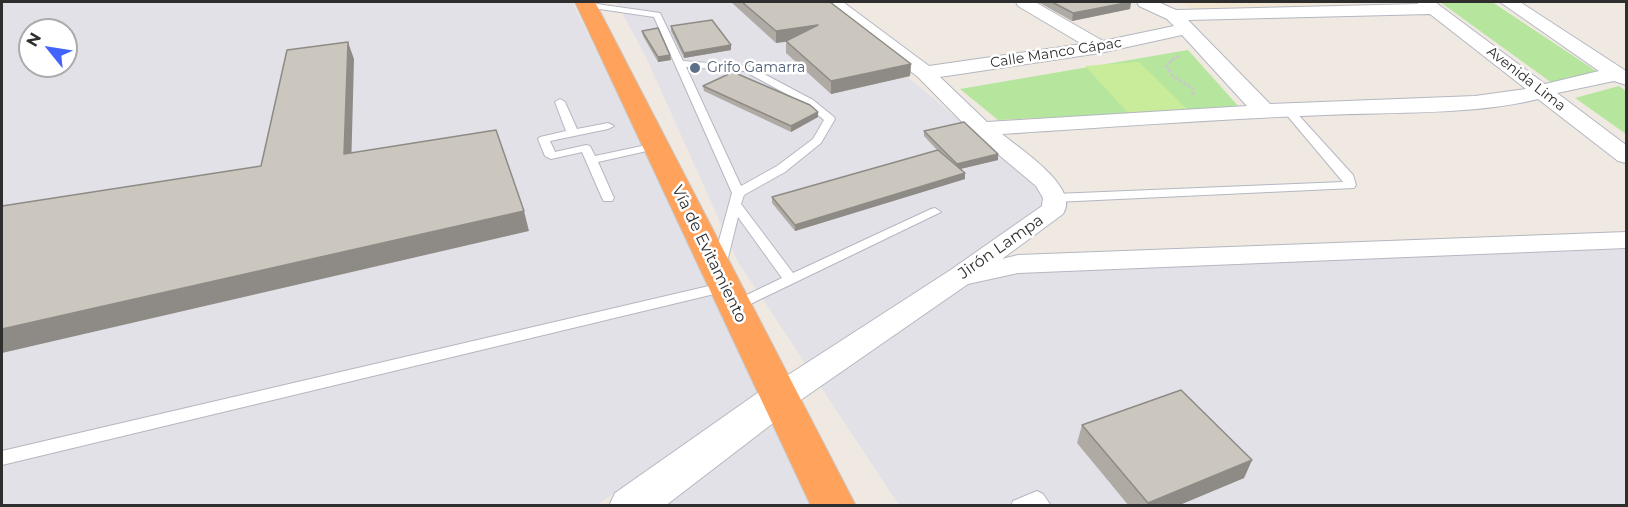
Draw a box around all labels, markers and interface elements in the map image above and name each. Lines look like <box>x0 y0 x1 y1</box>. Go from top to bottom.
north arrow <box>18 18 78 78</box>
text: N <box>22 29 45 50</box>
street label: Calle Manco Cápac <box>989 34 1123 72</box>
street label: Avenida Lima <box>1483 43 1569 115</box>
place label: Grifo Gamarra <box>707 60 805 76</box>
marker: Grifo Gamarra <box>688 61 702 75</box>
street label: Vía de Evitamiento <box>667 182 751 326</box>
street label: Jirón Lampa <box>955 211 1047 283</box>

